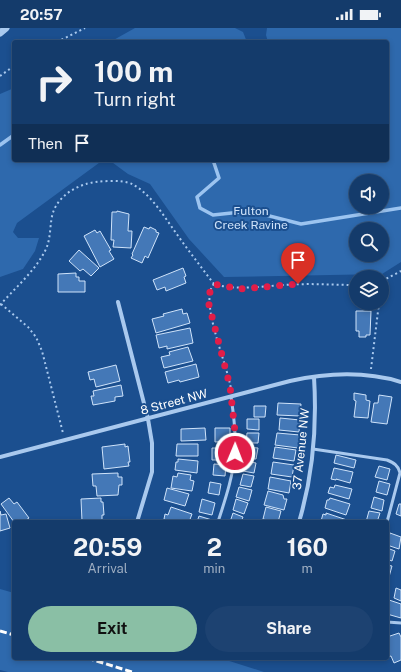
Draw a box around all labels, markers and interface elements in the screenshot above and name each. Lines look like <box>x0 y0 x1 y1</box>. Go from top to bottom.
text: 20:57 <box>20 6 63 23</box>
text: 100 m <box>94 55 173 88</box>
icon: right <box>28 56 80 108</box>
text: Turn right <box>94 89 176 110</box>
icon: arrive <box>71 132 93 154</box>
text: Then <box>28 135 63 152</box>
map controls <box>349 174 389 310</box>
button: sound <box>349 174 389 214</box>
park label: Fulton Creek Ravine <box>214 204 288 232</box>
button: search <box>349 222 389 262</box>
pin <box>281 243 315 284</box>
icon: arrive <box>287 249 309 271</box>
button: layers <box>349 270 389 310</box>
street label: 8 Street NW <box>139 386 210 418</box>
street label: 37 Avenue NW <box>290 407 312 491</box>
position arrow <box>214 432 256 474</box>
text: 20:59 <box>73 533 142 561</box>
text: 2 <box>207 533 222 561</box>
text: 160 <box>286 533 328 561</box>
text: Arrival <box>88 561 128 576</box>
text: min <box>203 561 225 576</box>
text: m <box>302 561 313 576</box>
button: Exit <box>28 606 197 652</box>
button: Share <box>205 606 373 652</box>

